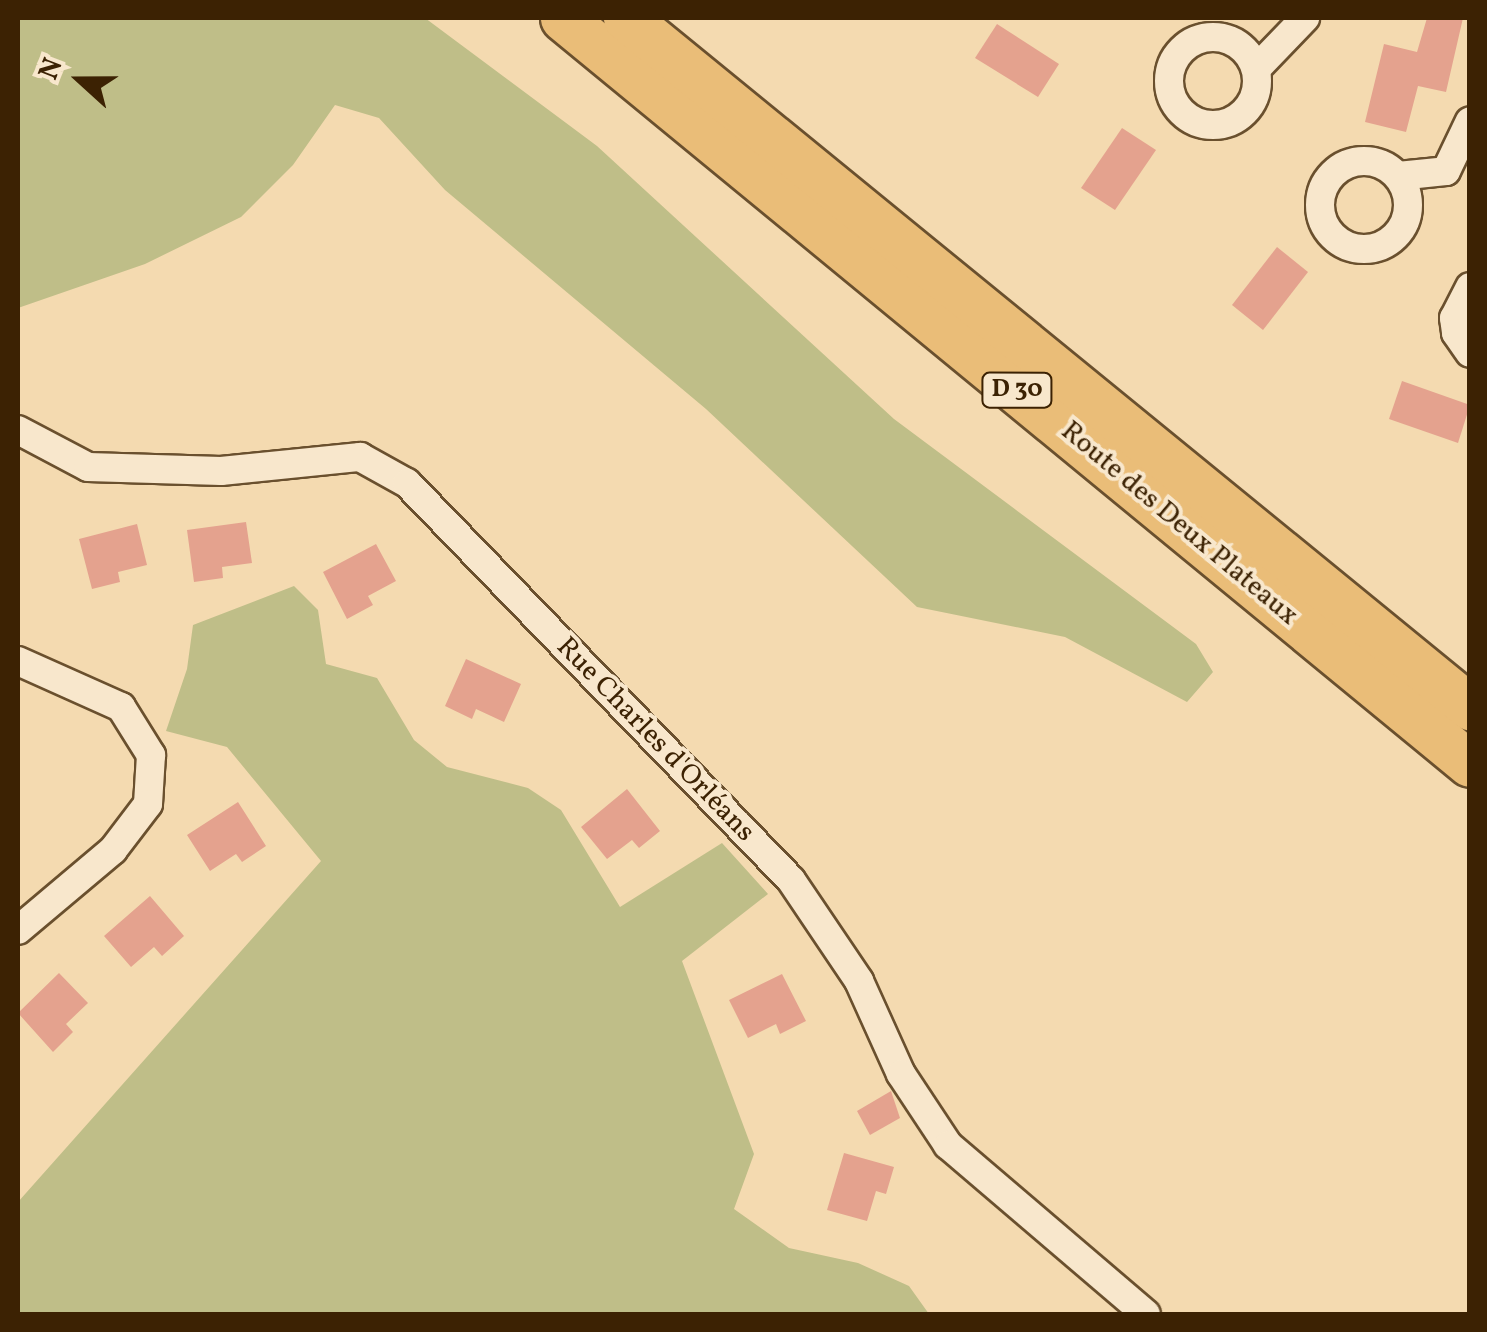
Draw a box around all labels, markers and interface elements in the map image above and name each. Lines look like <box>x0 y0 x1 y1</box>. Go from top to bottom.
north arrow <box>30 30 130 130</box>
text: N <box>30 53 73 86</box>
road number: D 30 <box>980 370 1054 410</box>
street label: Route des Deux Plateaux <box>1054 415 1304 633</box>
street label: Rue Charles d'Orléans <box>549 631 761 849</box>

